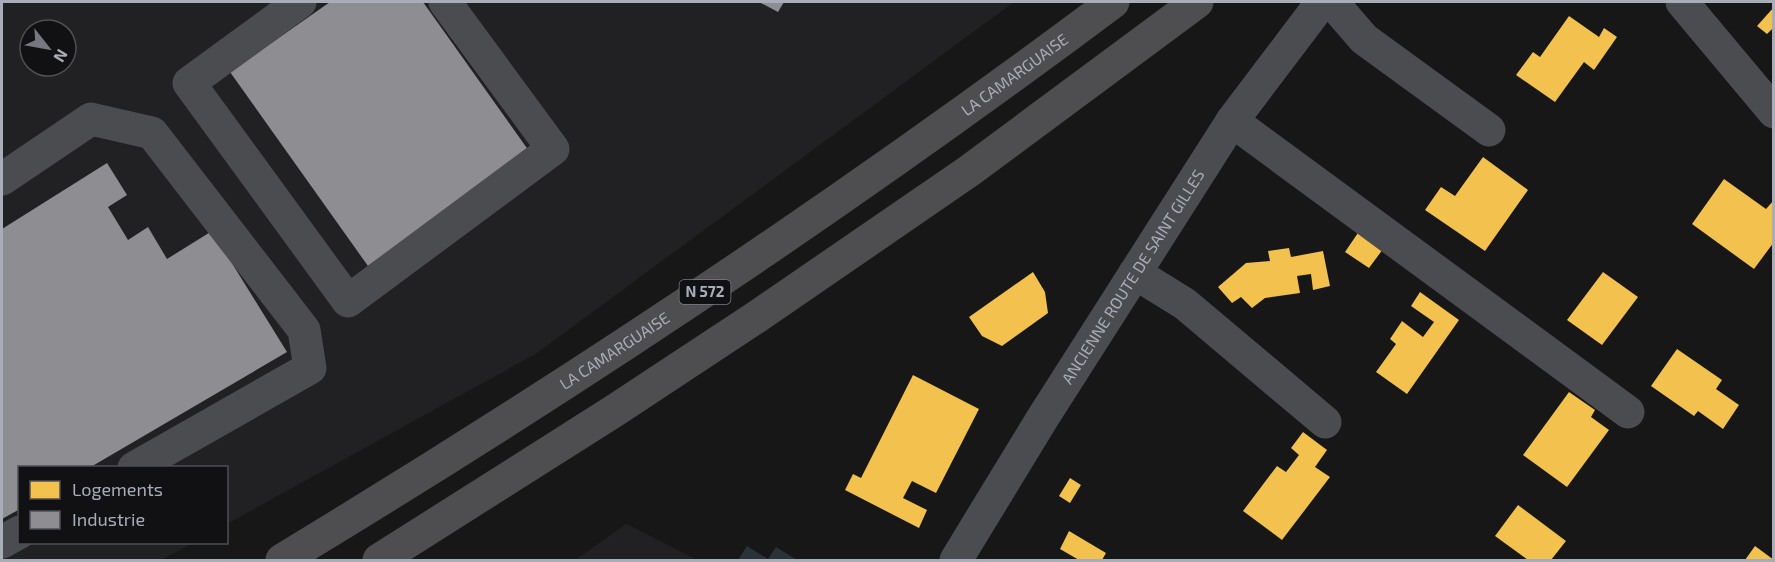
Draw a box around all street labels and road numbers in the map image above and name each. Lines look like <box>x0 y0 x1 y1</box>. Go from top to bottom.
street label: LA CAMARGUAISE <box>957 29 1071 119</box>
street label: ANCIENNE ROUTE DE SAINT GILLES <box>1057 166 1208 387</box>
road number: N 572 <box>680 280 730 304</box>
street label: LA CAMARGUAISE <box>556 307 673 393</box>

